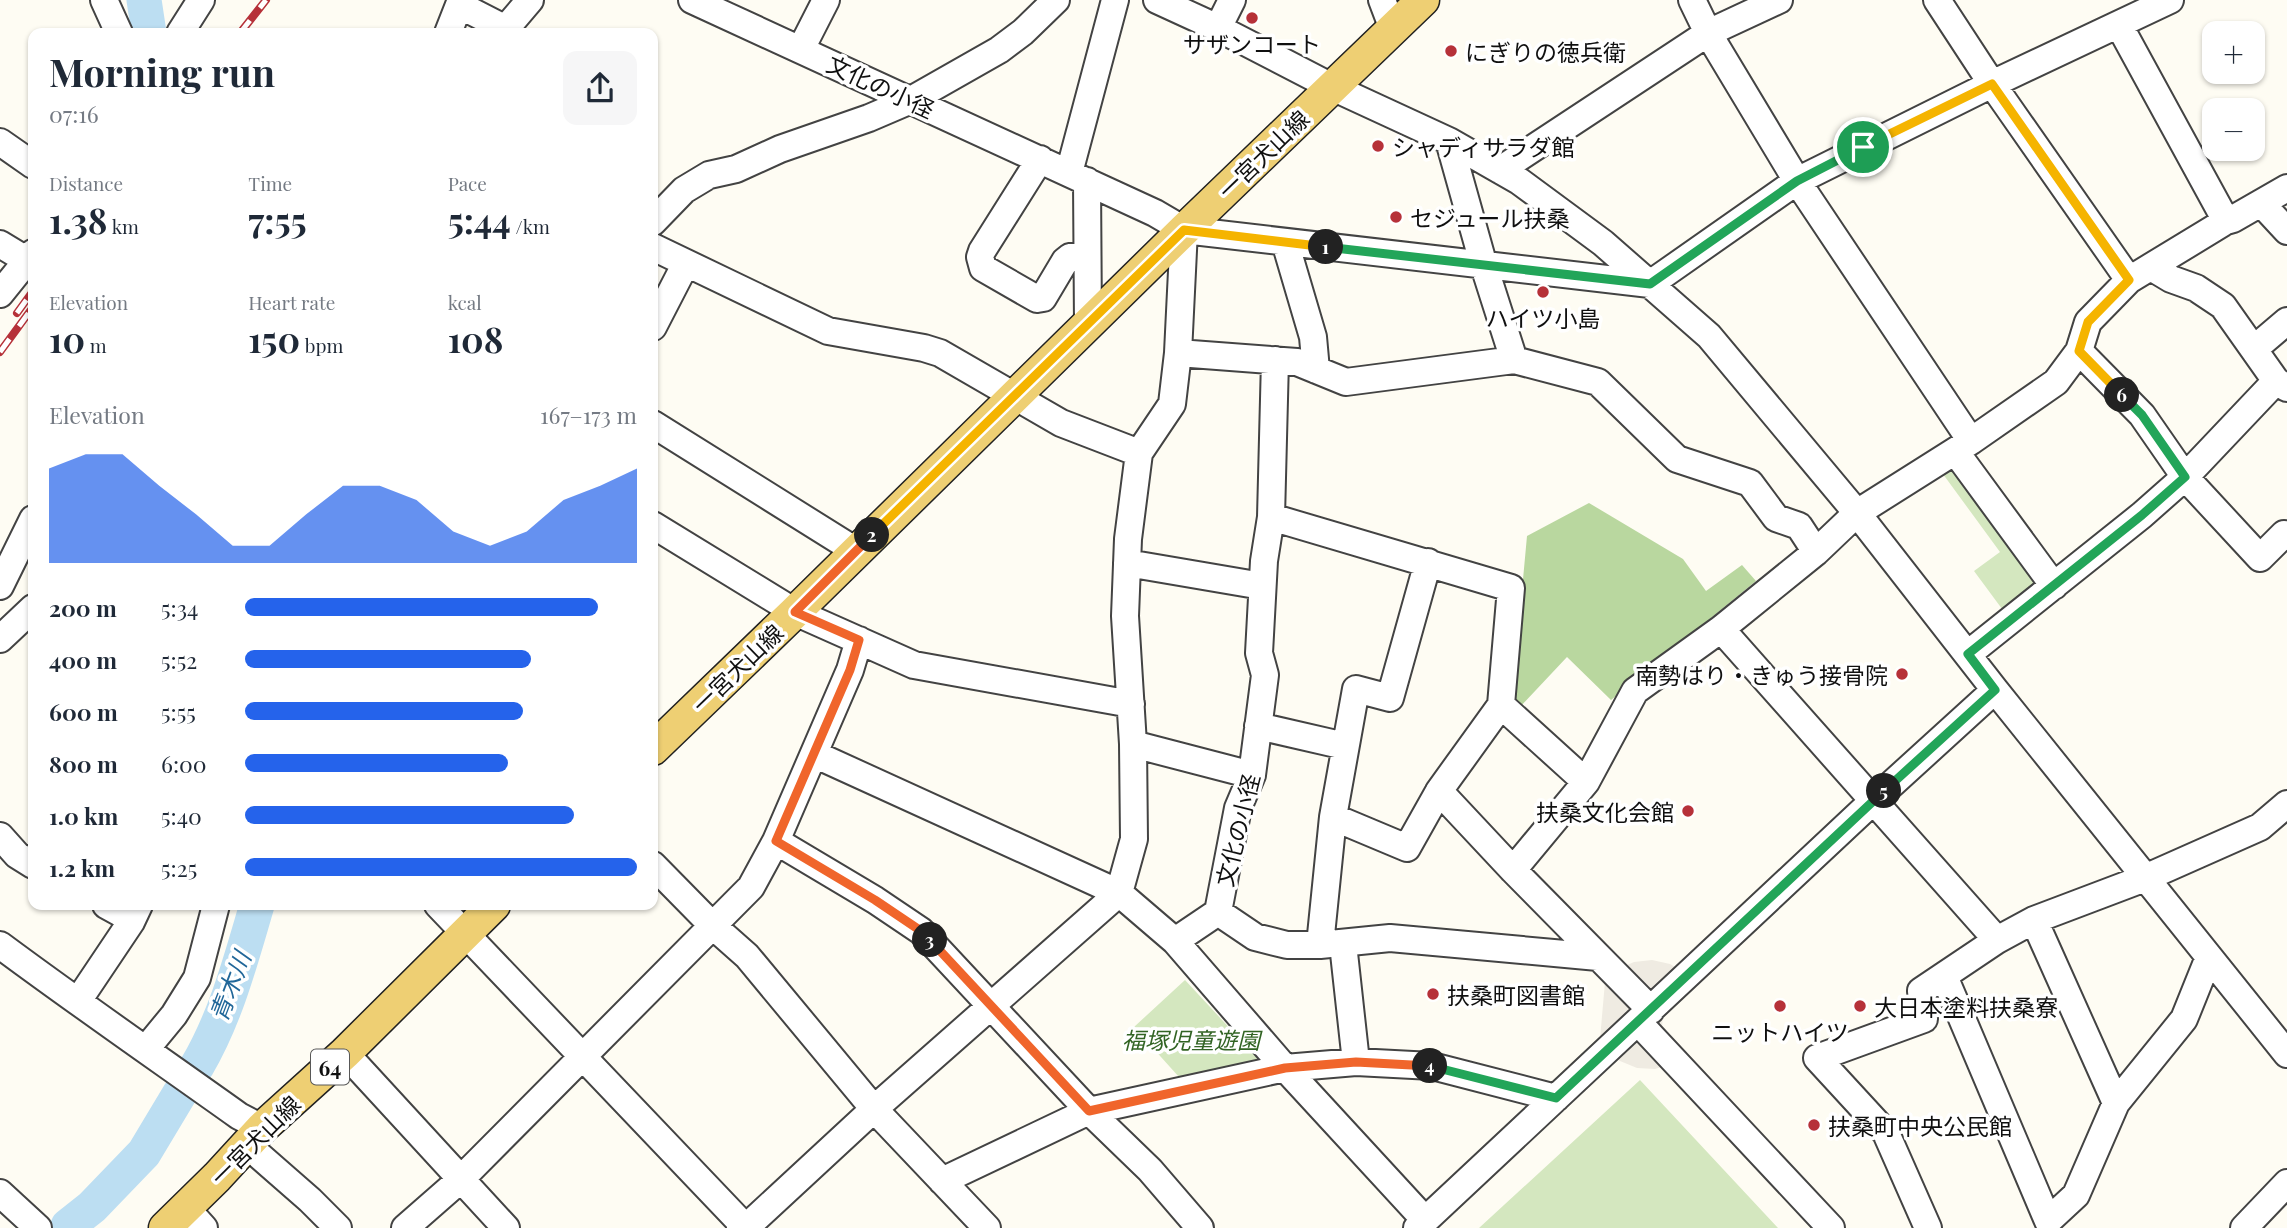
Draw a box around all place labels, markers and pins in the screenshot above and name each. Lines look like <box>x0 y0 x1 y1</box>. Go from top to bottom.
marker: サザンコート <box>1244 10 1260 26</box>
place label: サザンコート <box>1183 28 1321 59</box>
place label: にぎりの徳兵衛 <box>1465 36 1626 67</box>
marker: にぎりの徳兵衛 <box>1443 43 1459 59</box>
pin <box>1833 117 1893 177</box>
place label: シャディサラダ館 <box>1392 131 1574 162</box>
marker: シャディサラダ館 <box>1370 138 1386 154</box>
place label: セジュール扶桑 <box>1410 202 1569 233</box>
marker: セジュール扶桑 <box>1388 209 1404 225</box>
pin: 1 <box>1308 230 1344 264</box>
marker: ハイツ小島 <box>1535 284 1551 300</box>
place label: ハイツ小島 <box>1486 302 1600 333</box>
pin: 6 <box>2104 378 2140 412</box>
pin: 2 <box>854 518 890 552</box>
place label: 南勢はり・きゅう接骨院 <box>1635 659 1888 690</box>
marker: 南勢はり・きゅう接骨院 <box>1894 666 1910 682</box>
pin: 5 <box>1867 774 1902 808</box>
place label: 扶桑文化会館 <box>1536 796 1674 827</box>
marker: 扶桑文化会館 <box>1680 803 1696 819</box>
pin: 3 <box>912 922 948 958</box>
place label: 扶桑町図書館 <box>1447 979 1585 1010</box>
marker: 扶桑町図書館 <box>1425 986 1441 1002</box>
place label: 大日本塗料扶桑寮 <box>1874 991 2058 1022</box>
marker: ニットハイツ <box>1772 998 1788 1014</box>
marker: 大日本塗料扶桑寮 <box>1852 998 1868 1014</box>
place label: ニットハイツ <box>1711 1016 1849 1047</box>
pin: 4 <box>1412 1048 1448 1084</box>
place label: 扶桑町中央公民館 <box>1828 1110 2012 1141</box>
marker: 扶桑町中央公民館 <box>1806 1117 1822 1133</box>

